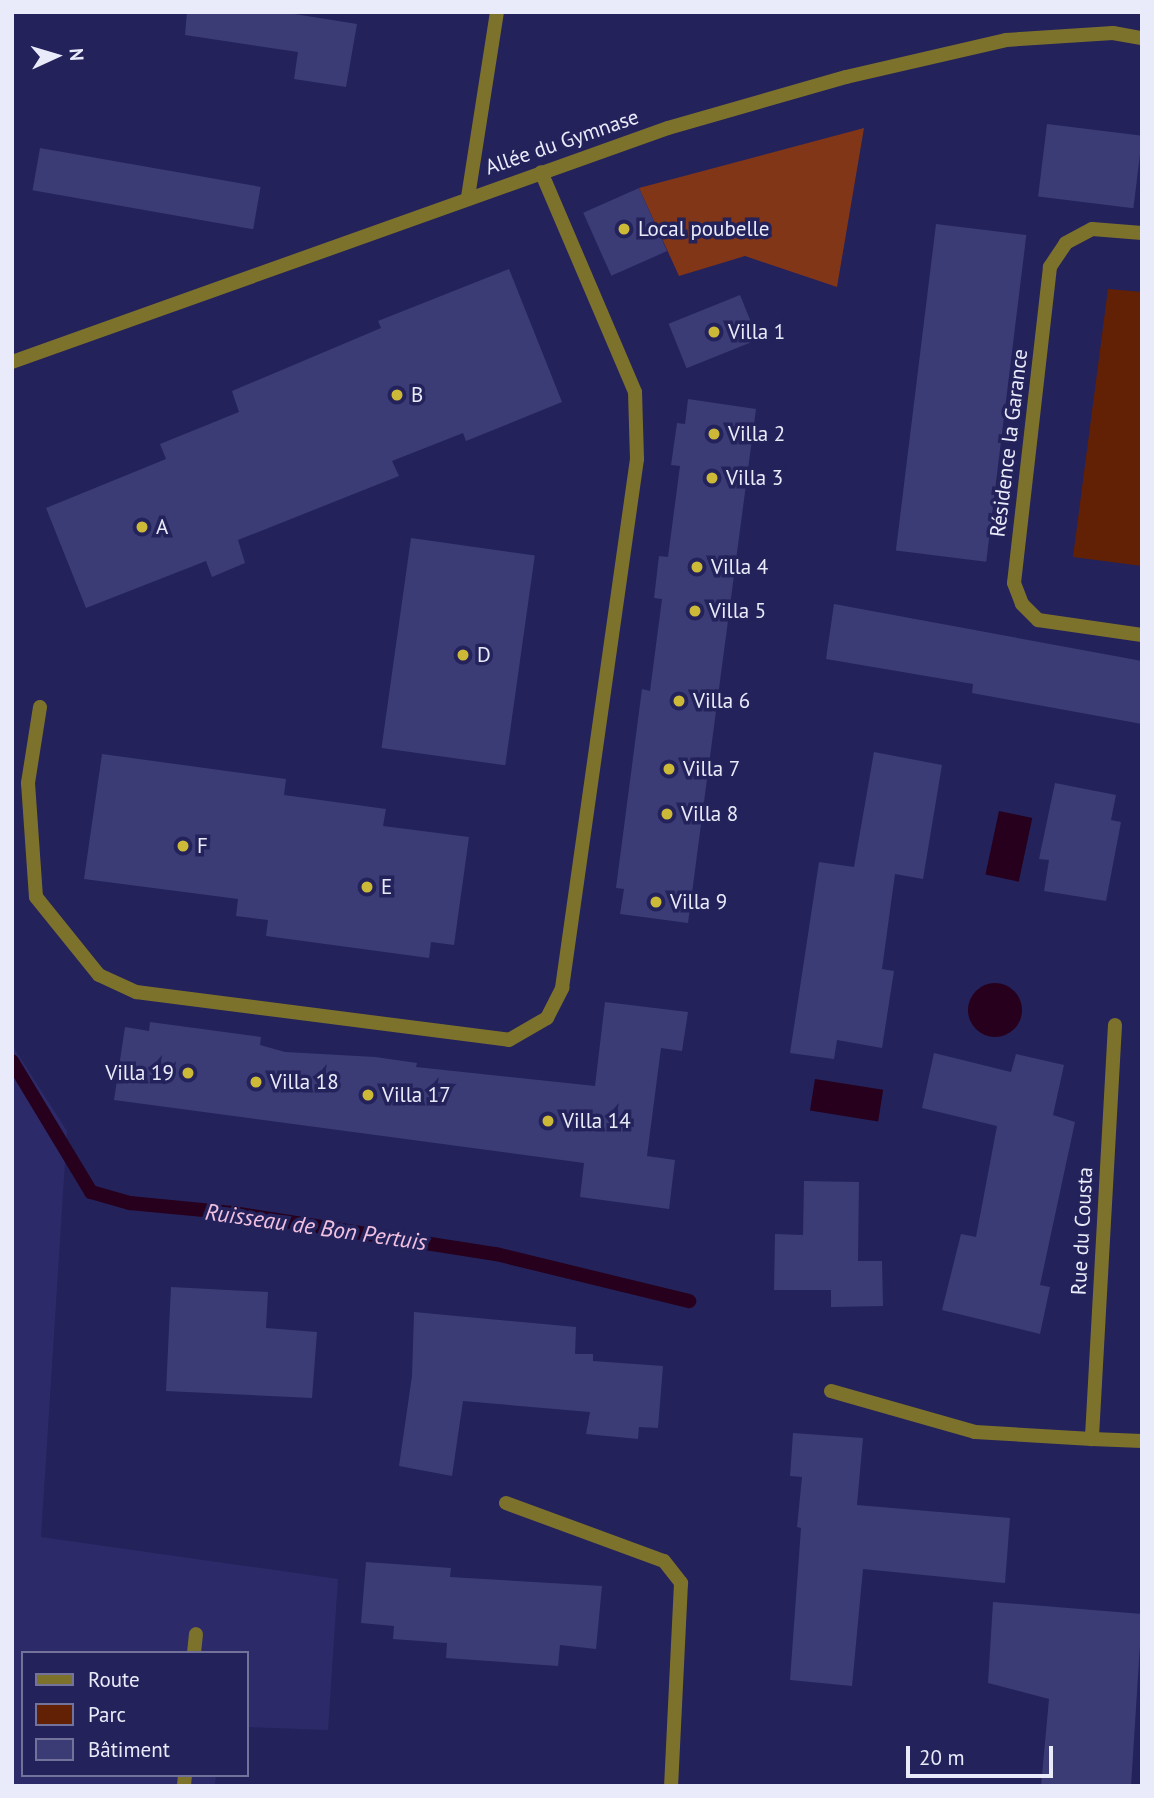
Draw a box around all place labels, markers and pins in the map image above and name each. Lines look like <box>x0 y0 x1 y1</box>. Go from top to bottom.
place label: Local poubelle <box>638 216 769 242</box>
marker: Local poubelle <box>616 221 632 237</box>
place label: Villa 1 <box>728 319 785 345</box>
marker: Villa 1 <box>706 324 722 340</box>
place label: B <box>411 382 423 408</box>
marker: B <box>389 387 405 403</box>
place label: Villa 2 <box>728 421 785 447</box>
marker: Villa 2 <box>706 426 722 442</box>
place label: Villa 3 <box>726 465 783 491</box>
marker: Villa 3 <box>704 470 720 486</box>
place label: A <box>156 514 168 540</box>
marker: A <box>134 519 150 535</box>
place label: Villa 4 <box>711 554 768 580</box>
marker: Villa 4 <box>689 559 705 575</box>
place label: Villa 5 <box>709 598 766 624</box>
marker: Villa 5 <box>687 603 703 619</box>
place label: D <box>477 642 491 668</box>
marker: D <box>455 647 471 663</box>
place label: Villa 6 <box>693 688 750 714</box>
marker: Villa 6 <box>671 693 687 709</box>
place label: Villa 7 <box>683 756 740 782</box>
marker: Villa 7 <box>661 761 677 777</box>
place label: Villa 8 <box>681 801 738 827</box>
marker: Villa 8 <box>659 806 675 822</box>
place label: F <box>197 833 208 859</box>
marker: F <box>175 838 191 854</box>
place label: E <box>381 874 392 900</box>
marker: E <box>359 879 375 895</box>
place label: Villa 9 <box>670 889 727 915</box>
marker: Villa 9 <box>648 894 664 910</box>
place label: Villa 19 <box>105 1060 174 1086</box>
marker: Villa 19 <box>180 1065 196 1081</box>
place label: Villa 18 <box>270 1069 339 1095</box>
marker: Villa 18 <box>248 1074 264 1090</box>
place label: Villa 17 <box>382 1082 451 1108</box>
marker: Villa 17 <box>360 1087 376 1103</box>
place label: Villa 14 <box>562 1108 631 1134</box>
marker: Villa 14 <box>540 1113 556 1129</box>

